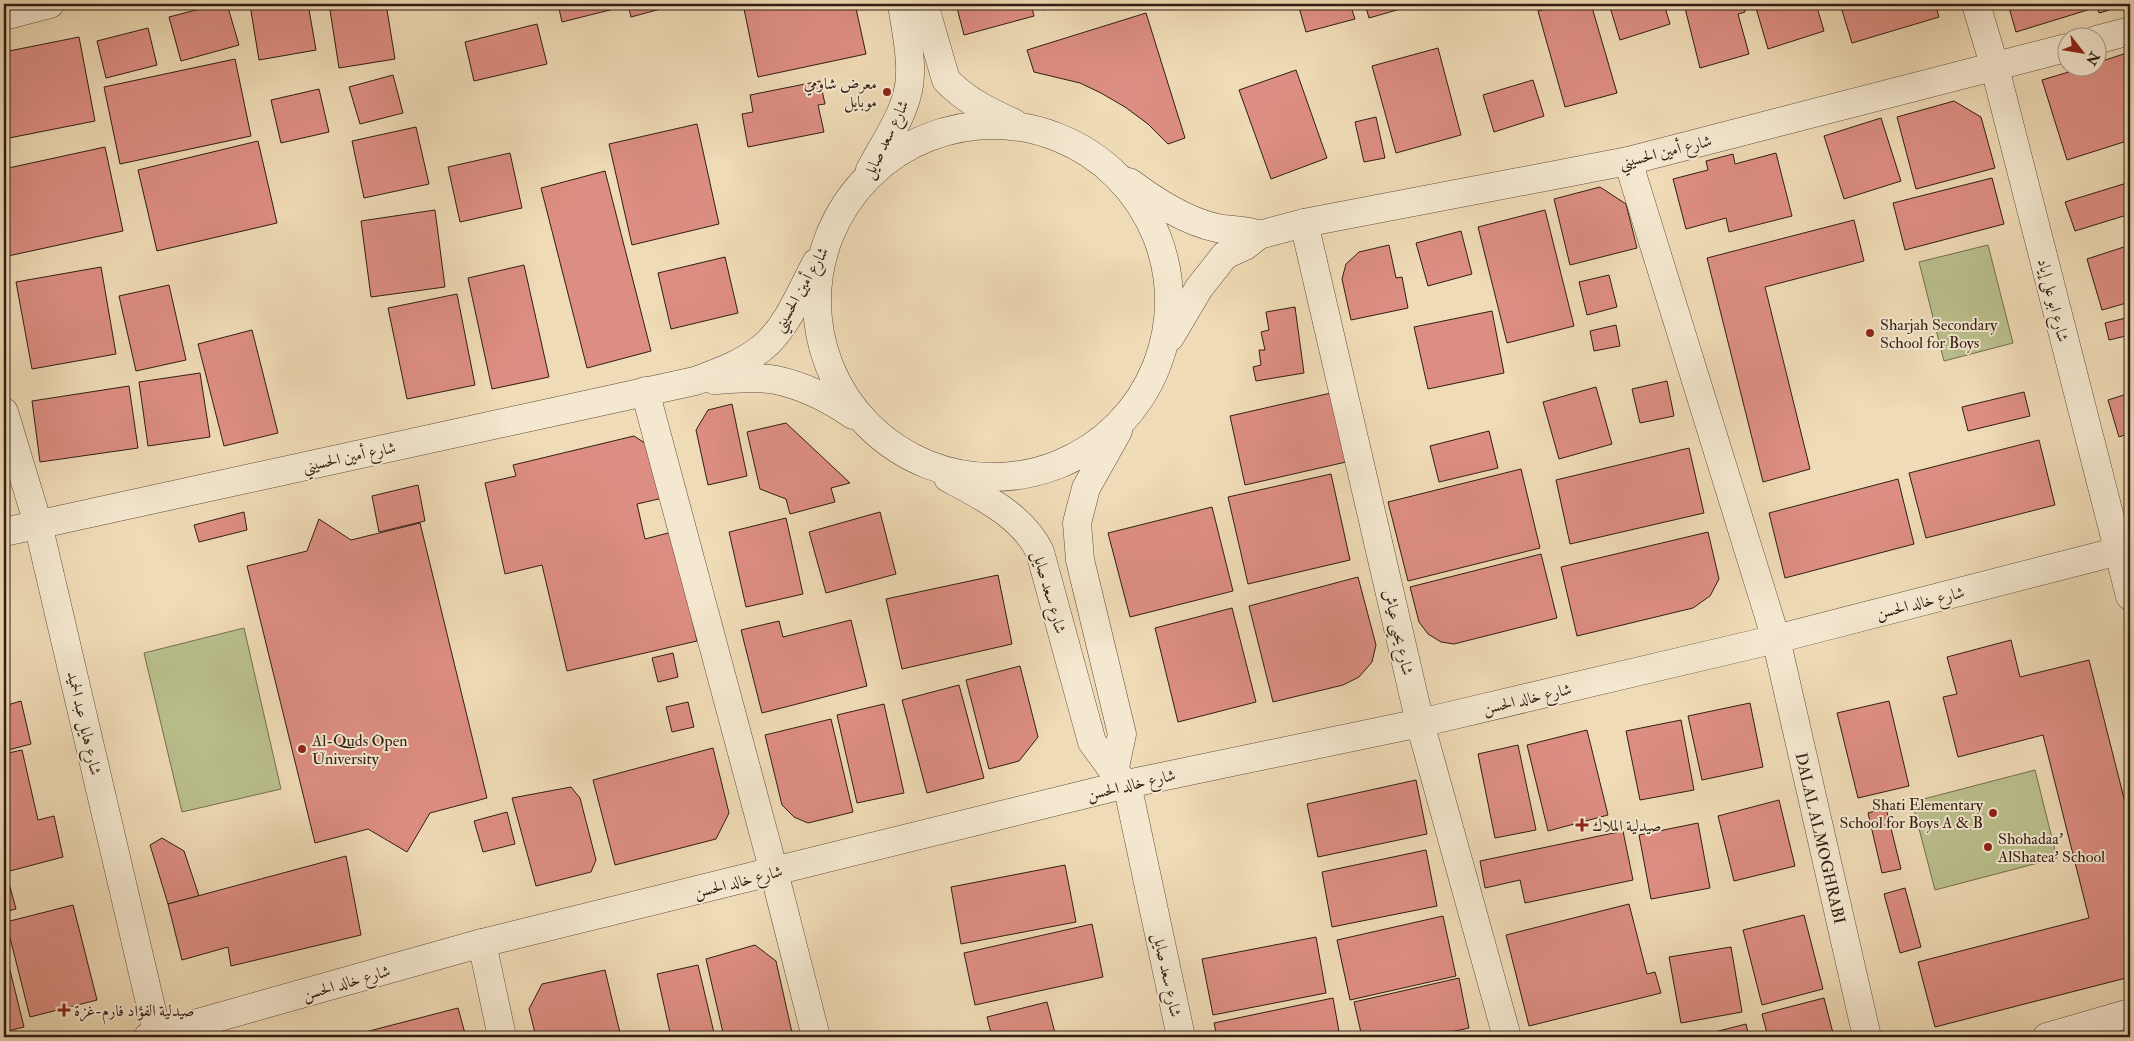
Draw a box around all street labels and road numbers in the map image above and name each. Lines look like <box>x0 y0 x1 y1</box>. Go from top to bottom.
street label: شارع سعد صايل <box>858 97 916 183</box>
street label: شارع أمين الحسيني <box>1616 129 1715 178</box>
street label: شارع أمين الحسيني <box>767 242 838 338</box>
street label: شارع ابو على إياد <box>2030 256 2073 345</box>
street label: شارع أمين الحسيني <box>300 435 399 482</box>
street label: شارع سعد صايل <box>1025 549 1070 637</box>
street label: شارع خالد الحسن <box>1874 582 1967 627</box>
street label: شارع يحيى عياش <box>1376 587 1418 678</box>
street label: شارع هايل عبد الحميد <box>59 669 106 778</box>
street label: شارع خالد الحسن <box>1481 679 1574 722</box>
street label: DALAL ALMOGHRABI <box>1791 751 1849 926</box>
street label: شارع خالد الحسن <box>1085 765 1178 808</box>
street label: شارع خالد الحسن <box>692 861 785 906</box>
street label: شارع سعد صايل <box>1145 931 1186 1020</box>
street label: شارع خالد الحسن <box>300 961 393 1008</box>

